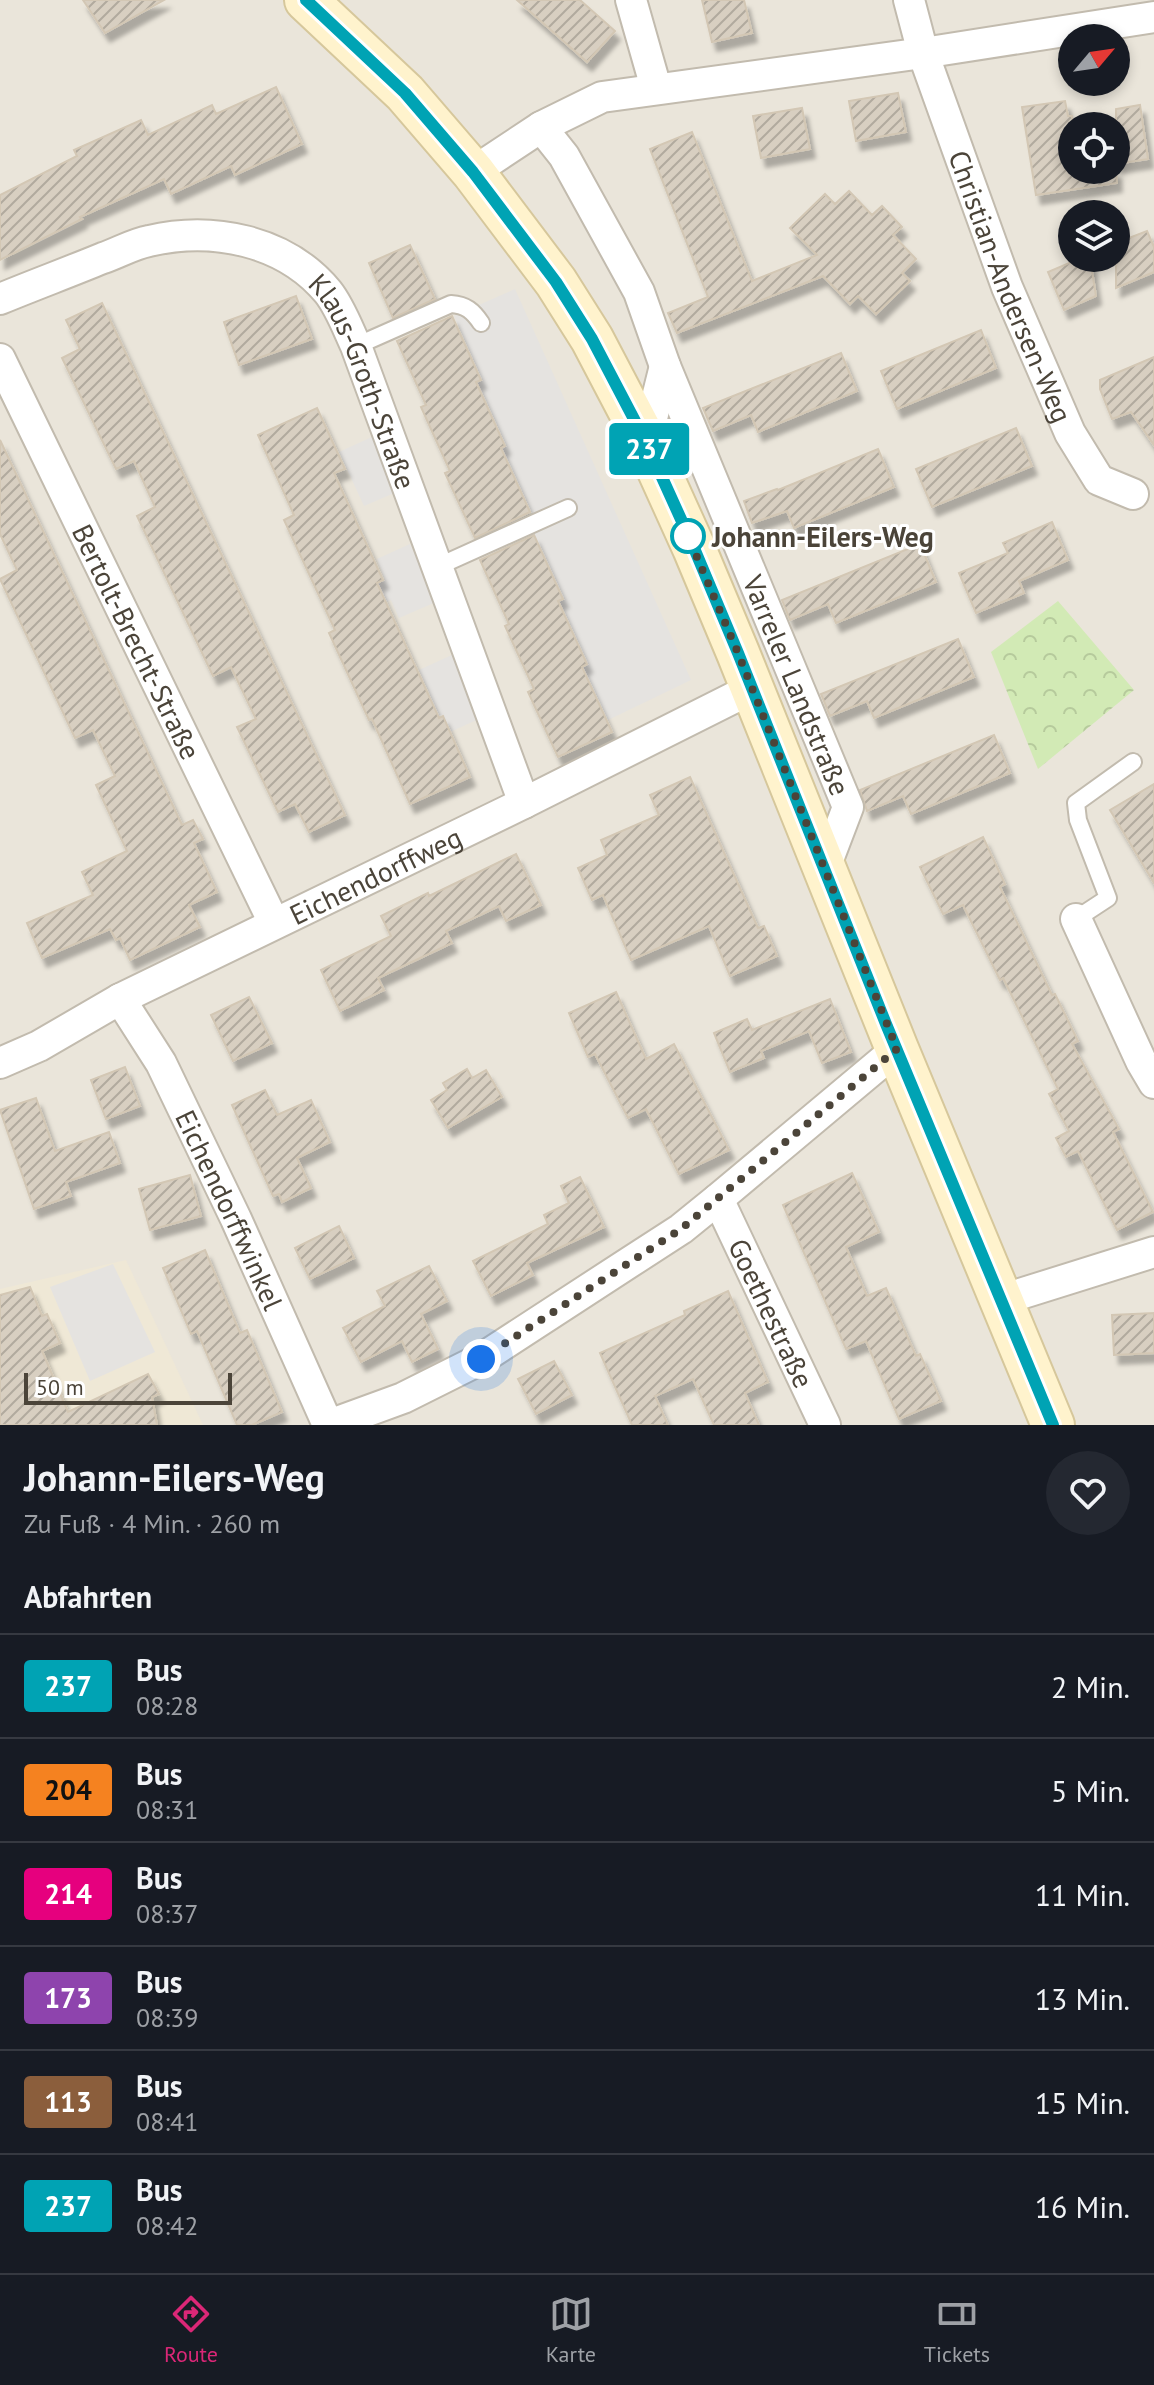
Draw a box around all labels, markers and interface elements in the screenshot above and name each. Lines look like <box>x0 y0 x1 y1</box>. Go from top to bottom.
north arrow <box>1058 24 1130 96</box>
map controls <box>1058 24 1130 272</box>
button: locate <box>1058 112 1130 184</box>
street label: Christian-Andersen-Weg <box>941 145 1082 428</box>
button: layers <box>1058 200 1130 272</box>
street label: Klaus-Groth-Straße <box>301 265 425 494</box>
line badge: 237 <box>603 423 695 475</box>
text: 237 <box>625 430 673 467</box>
street label: Bertolt-Brecht-Straße <box>64 518 210 765</box>
place label: Johann-Eilers-Weg <box>711 518 934 555</box>
marker: Johann-Eilers-Weg <box>671 519 705 553</box>
street label: Varreler Landstraße <box>735 568 859 800</box>
street label: Eichendorffweg <box>283 818 467 933</box>
street label: Eichendorffwinkel <box>168 1103 293 1315</box>
street label: Goethestraße <box>721 1232 823 1394</box>
your location <box>461 1339 501 1379</box>
scale bar <box>24 1369 232 1405</box>
text: 50 m <box>36 1373 84 1401</box>
button: heart <box>1046 1451 1130 1535</box>
text: Johann-Eilers-Weg <box>24 1452 325 1501</box>
text: Zu Fuß · 4 Min. · 260 m <box>24 1507 280 1540</box>
text: Abfahrten <box>24 1577 152 1616</box>
text: Bus <box>136 1650 183 1689</box>
text: 237 <box>44 1667 92 1704</box>
text: 2 Min. <box>1051 1667 1130 1706</box>
text: 08:28 <box>136 1689 198 1722</box>
text: Bus <box>136 1754 183 1793</box>
text: 204 <box>44 1771 92 1808</box>
text: 5 Min. <box>1051 1771 1130 1810</box>
text: 08:31 <box>136 1793 198 1826</box>
text: Bus <box>136 1858 183 1897</box>
text: 214 <box>44 1875 92 1912</box>
text: 11 Min. <box>1035 1875 1130 1914</box>
text: 08:37 <box>136 1897 198 1930</box>
text: Bus <box>136 1962 183 2001</box>
text: 173 <box>44 1979 92 2016</box>
text: 13 Min. <box>1035 1979 1130 2018</box>
text: 08:39 <box>136 2001 198 2034</box>
text: Bus <box>136 2066 183 2105</box>
text: 113 <box>44 2083 92 2120</box>
text: 15 Min. <box>1035 2083 1130 2122</box>
text: 08:41 <box>136 2105 198 2138</box>
text: Bus <box>136 2170 183 2209</box>
text: 237 <box>44 2187 92 2224</box>
text: 16 Min. <box>1035 2187 1130 2226</box>
text: 08:42 <box>136 2209 198 2242</box>
tab: Route <box>164 2292 218 2368</box>
tab: Karte <box>546 2292 596 2368</box>
tab: Tickets <box>924 2292 990 2368</box>

